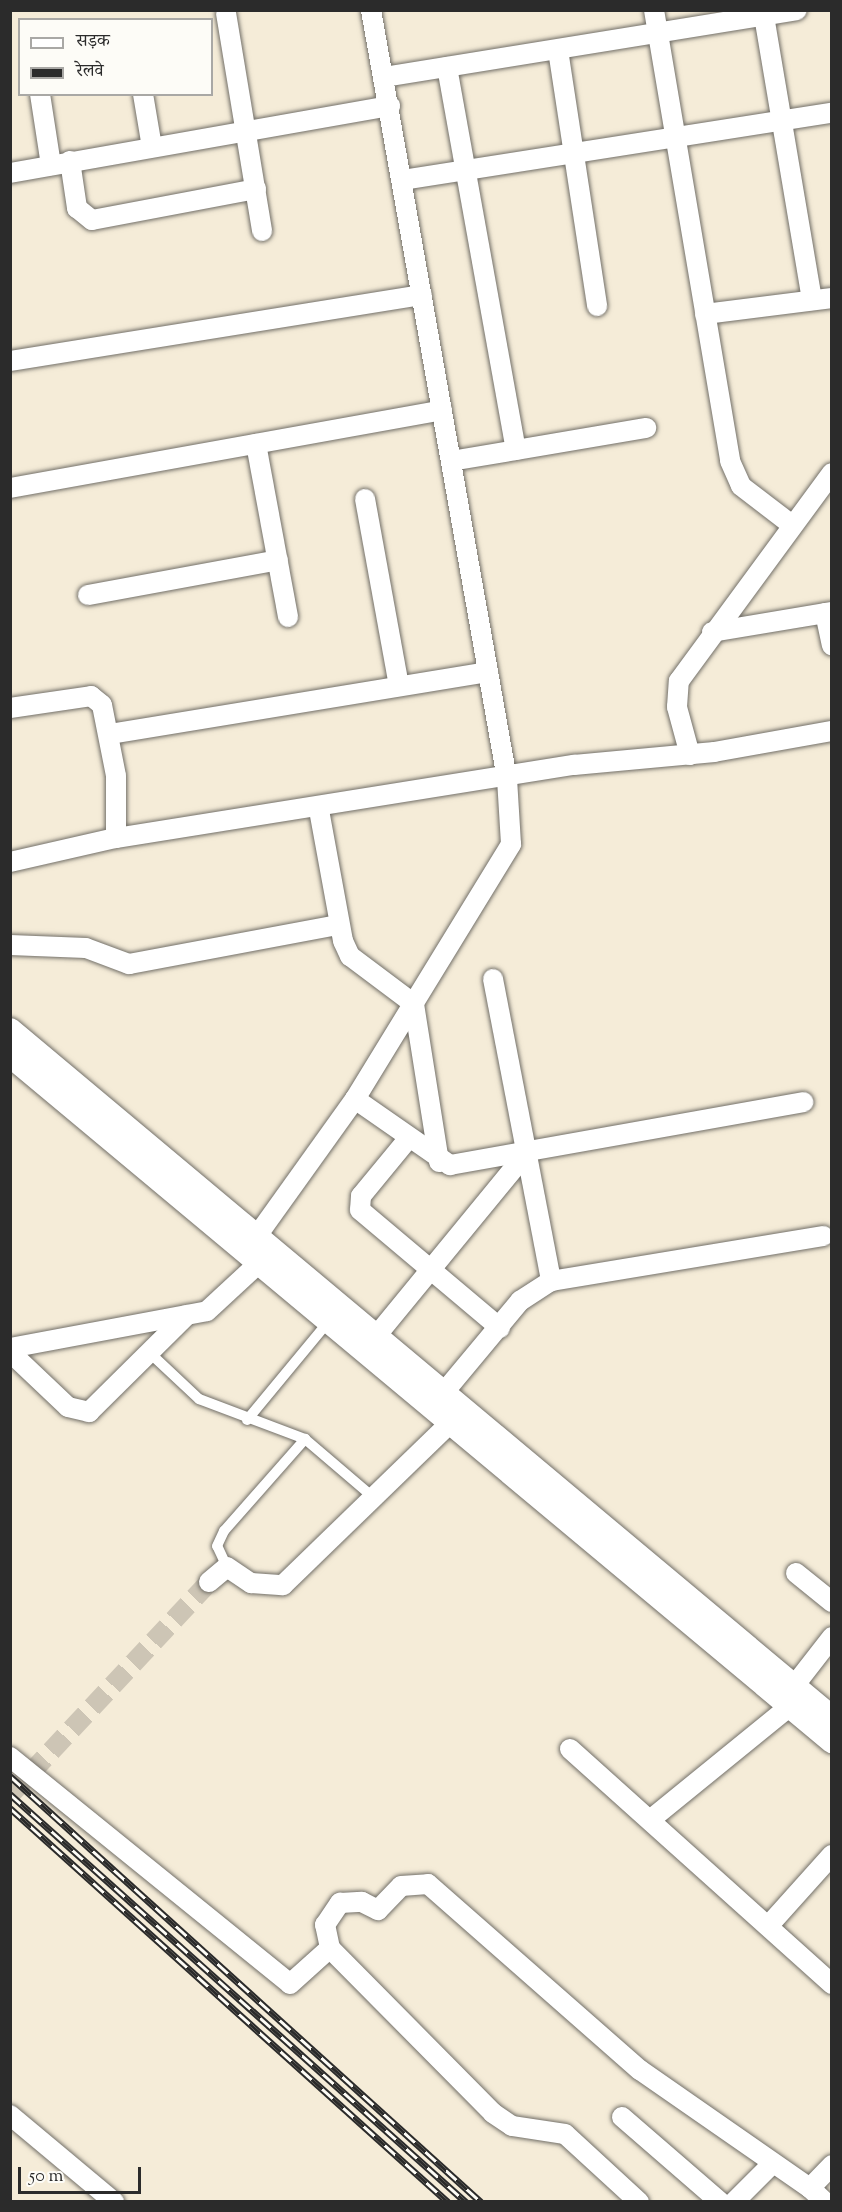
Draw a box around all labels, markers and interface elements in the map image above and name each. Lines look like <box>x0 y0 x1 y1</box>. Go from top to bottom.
legend <box>18 18 213 96</box>
text: सड़क <box>76 29 110 55</box>
text: रेलवे <box>76 59 104 85</box>
scale bar <box>21 2155 144 2193</box>
text: 50 m <box>29 2164 63 2190</box>

